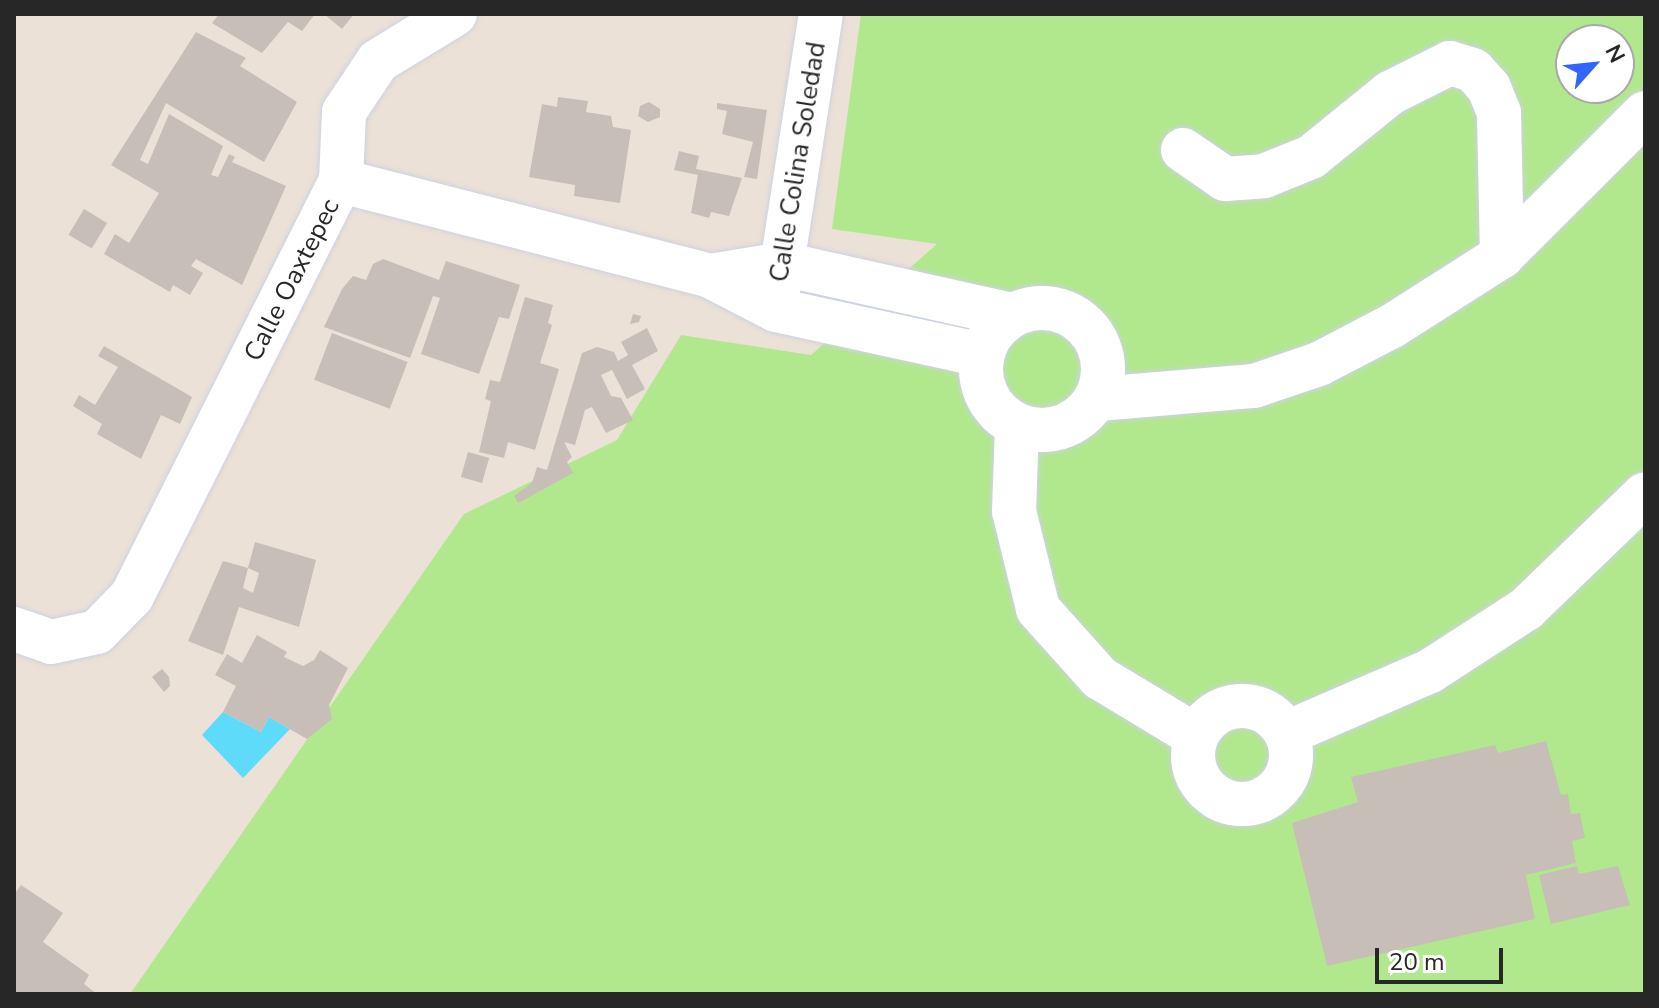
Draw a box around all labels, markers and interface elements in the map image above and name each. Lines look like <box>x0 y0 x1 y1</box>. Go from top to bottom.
north arrow <box>1555 24 1635 104</box>
street label: Calle Colina Soledad <box>764 40 832 284</box>
text: N <box>1597 40 1632 68</box>
street label: Calle Oaxtepec <box>238 194 346 366</box>
scale bar <box>1379 932 1507 982</box>
text: 20 m <box>1389 946 1445 978</box>

